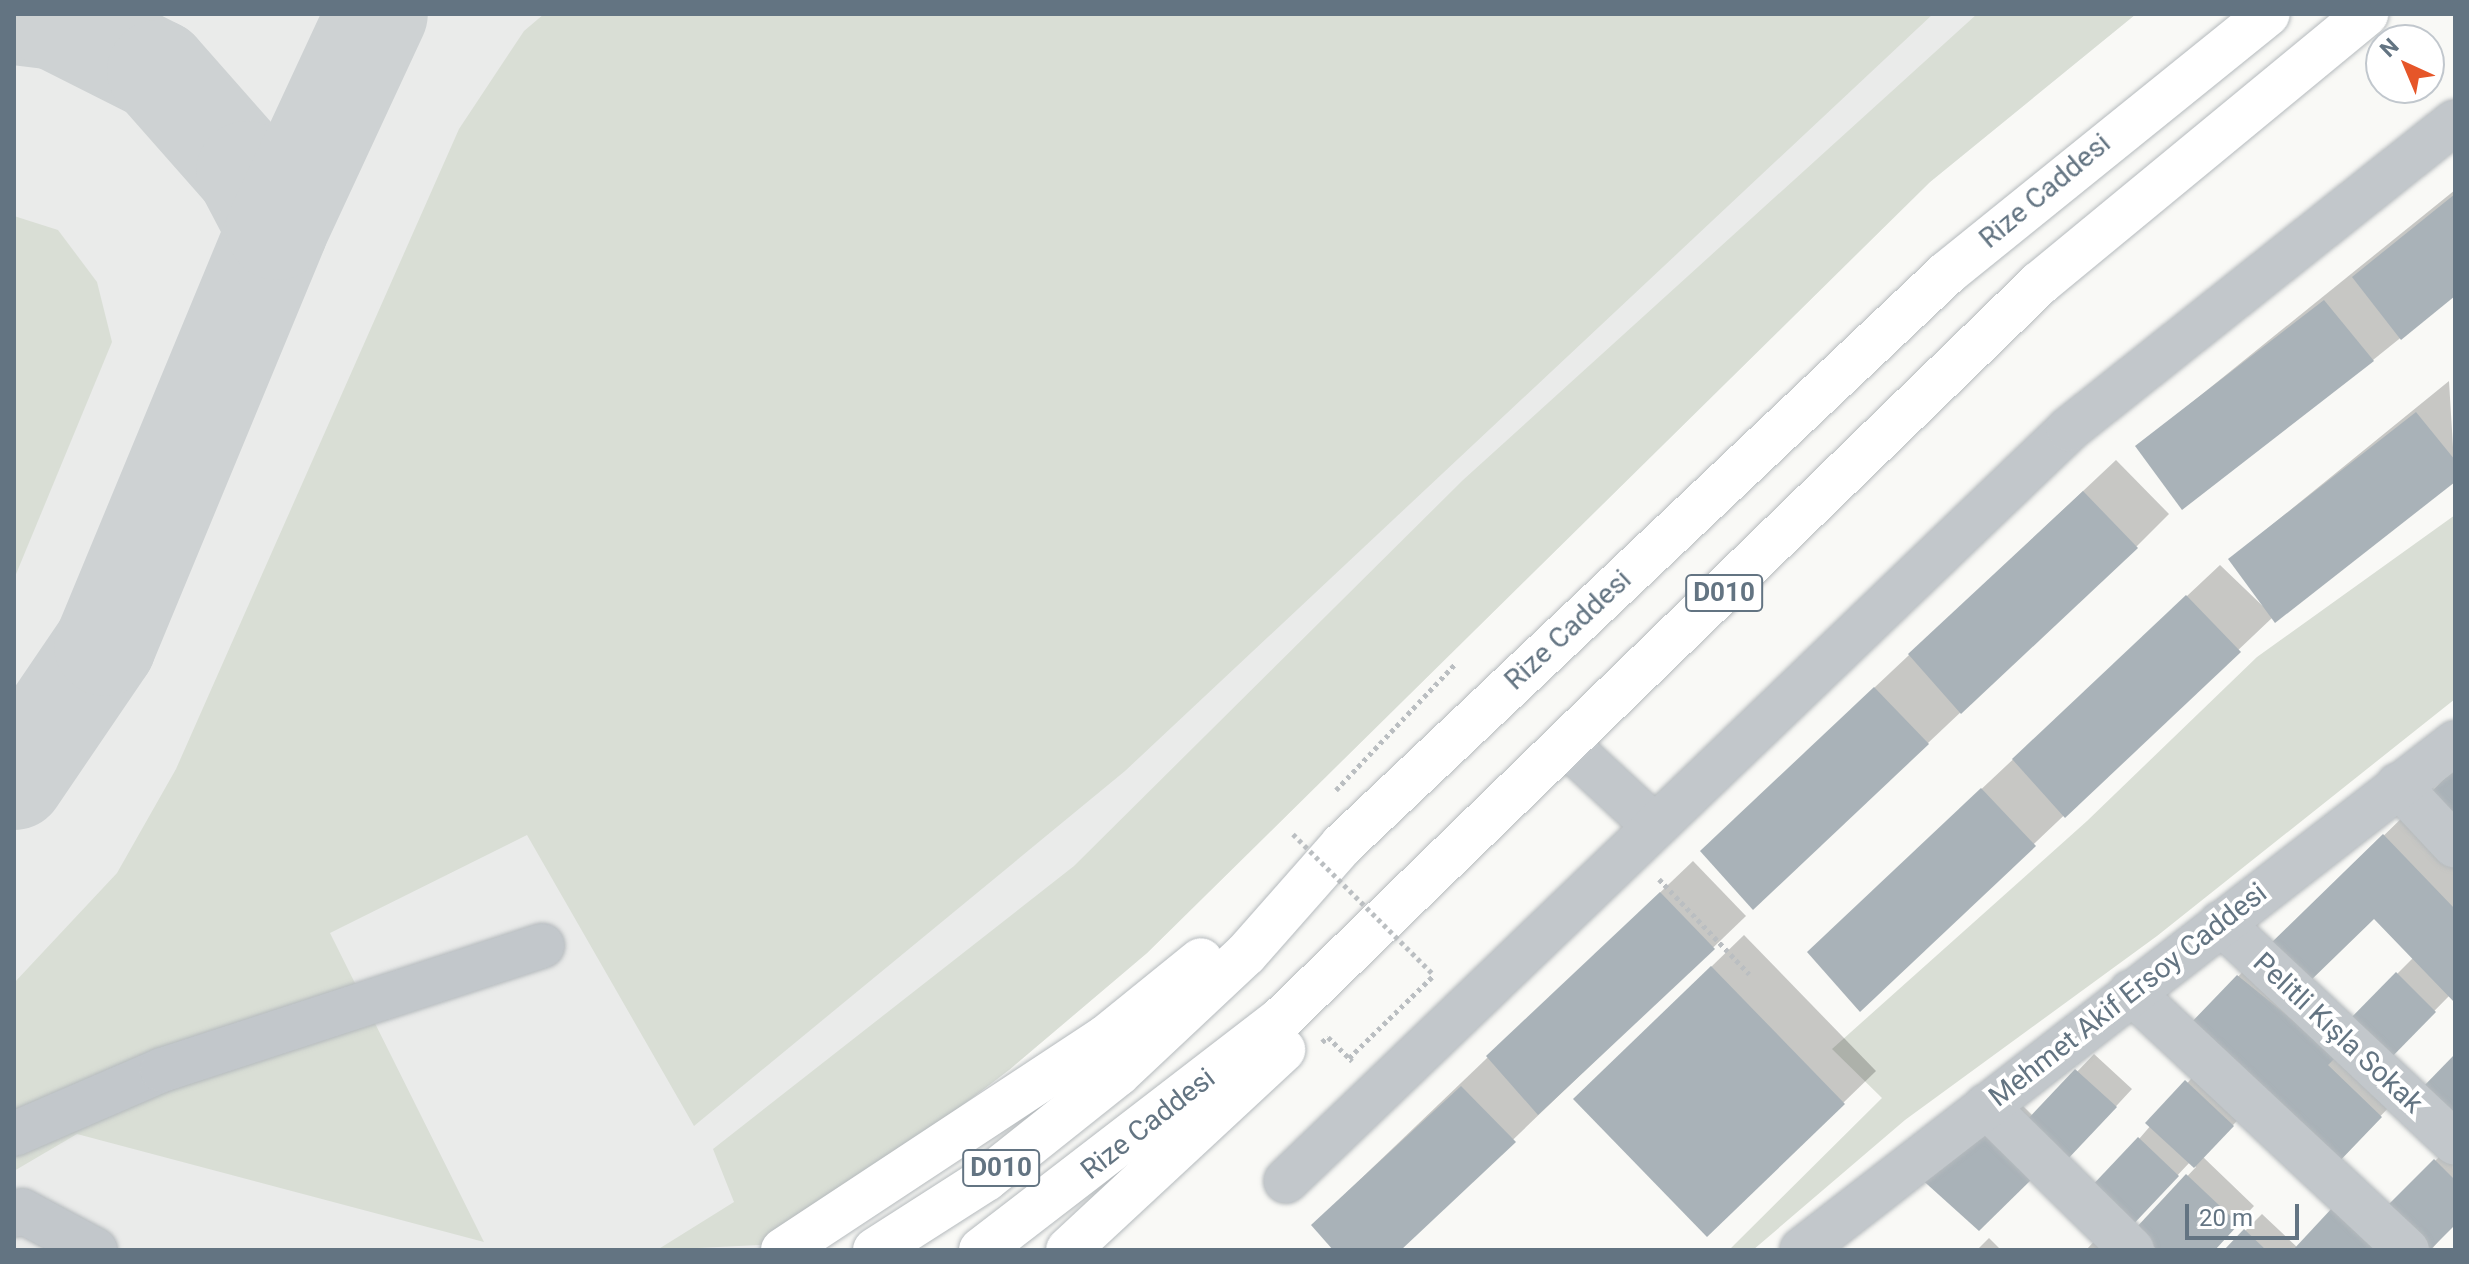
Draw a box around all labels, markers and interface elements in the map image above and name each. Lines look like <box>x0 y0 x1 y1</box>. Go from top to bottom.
north arrow <box>2365 24 2445 104</box>
text: N <box>2375 33 2404 62</box>
street label: Rize Caddesi <box>1973 126 2117 256</box>
street label: Rize Caddesi <box>1498 563 1638 697</box>
road number: D010 <box>1684 571 1764 615</box>
street label: Mehmet Akif Ersoy Caddesi <box>1982 876 2274 1114</box>
street label: Pelitli Kışla Sokak <box>2246 946 2430 1120</box>
street label: Rize Caddesi <box>1074 1061 1222 1187</box>
road number: D010 <box>961 1146 1041 1190</box>
scale bar <box>2189 1188 2303 1238</box>
text: 20 m <box>2199 1204 2253 1232</box>

